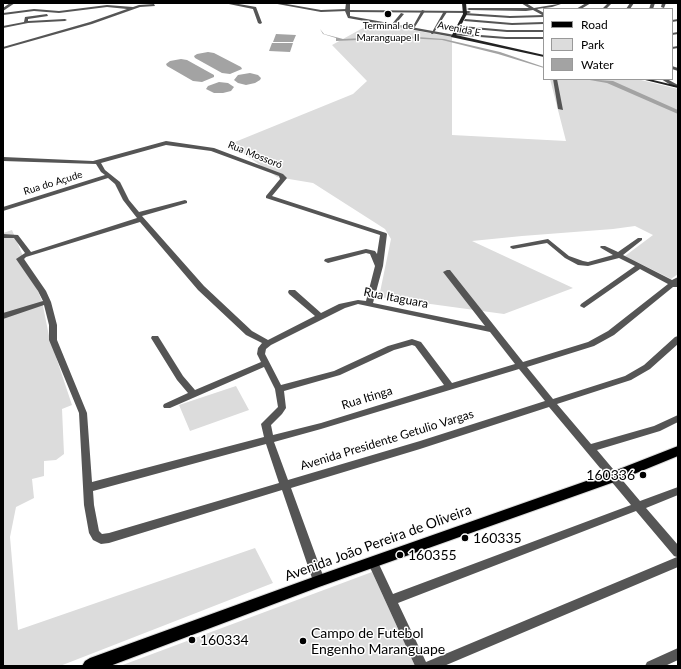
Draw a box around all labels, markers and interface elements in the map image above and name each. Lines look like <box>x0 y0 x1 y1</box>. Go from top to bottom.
legend <box>543 8 673 80</box>
marker: Terminal de Maranguape II <box>383 9 393 19</box>
text: Road <box>581 17 608 32</box>
street label: Avenida E <box>436 19 482 39</box>
place label: Terminal de Maranguape II <box>356 20 420 44</box>
text: Park <box>581 37 604 52</box>
text: Water <box>581 57 614 72</box>
street label: Rua Mossoró <box>226 139 284 171</box>
street label: Rua do Açude <box>22 168 84 198</box>
street label: Rua Itaguara <box>362 285 430 311</box>
street label: Rua Itinga <box>340 383 394 413</box>
street label: Avenida Presidente Getulio Vargas <box>298 407 476 473</box>
place label: 160336 <box>586 467 635 483</box>
marker: 160336 <box>638 470 648 480</box>
street label: Avenida João Pereira de Oliveira <box>282 501 474 585</box>
place label: 160335 <box>473 530 522 546</box>
marker: 160335 <box>460 533 470 543</box>
place label: 160355 <box>408 547 457 563</box>
marker: 160355 <box>395 550 405 560</box>
place label: Campo de Futebol Engenho Maranguape <box>311 625 445 658</box>
place label: 160334 <box>200 632 249 648</box>
marker: 160334 <box>187 635 197 645</box>
marker: Campo de Futebol Engenho Maranguape <box>298 636 308 646</box>

